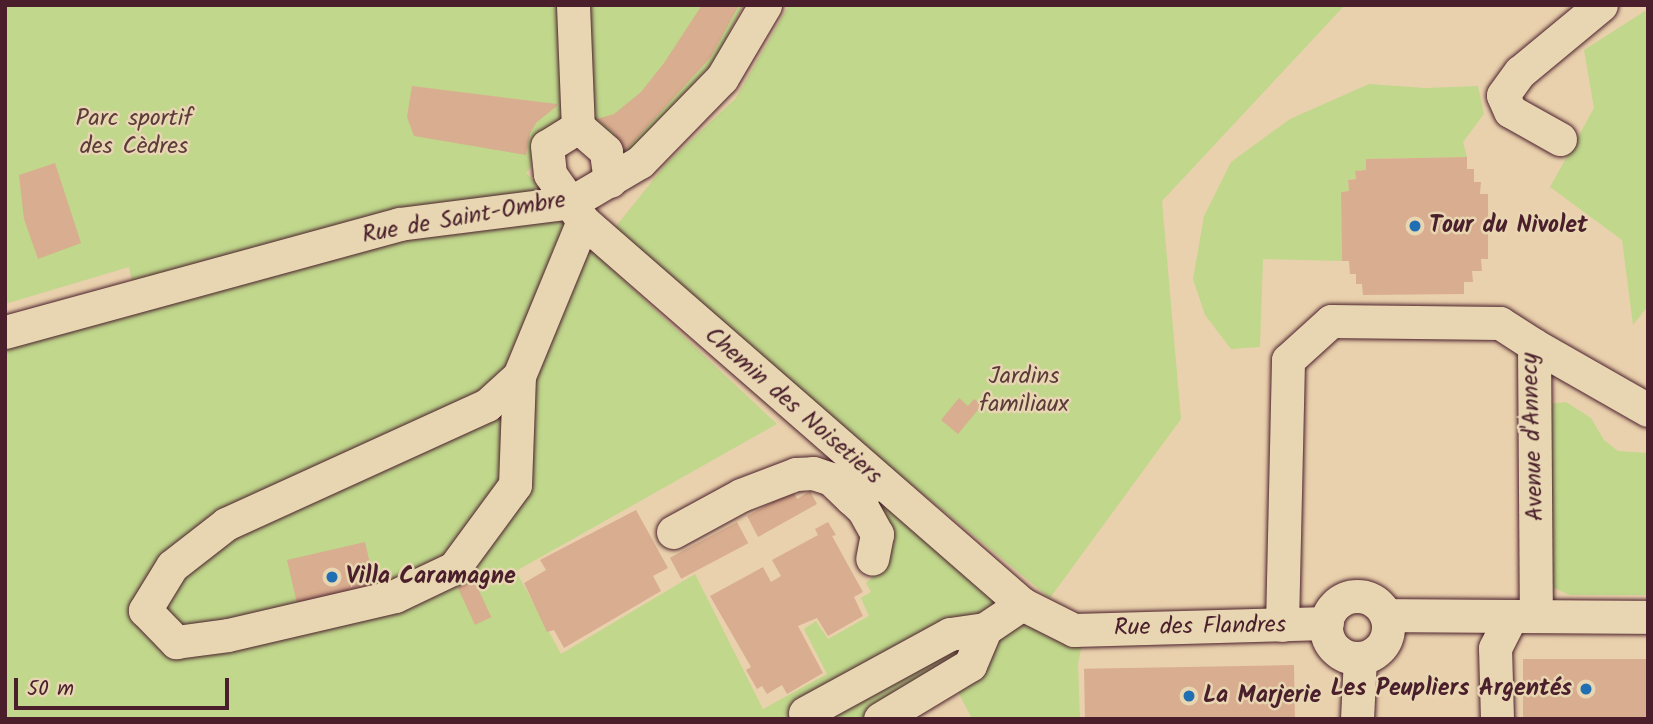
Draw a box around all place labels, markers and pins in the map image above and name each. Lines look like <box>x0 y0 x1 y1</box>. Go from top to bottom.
place label: Tour du Nivolet <box>1429 212 1588 240</box>
marker: Tour du Nivolet <box>1407 218 1423 234</box>
place label: Villa Caramagne <box>346 563 516 591</box>
marker: Villa Caramagne <box>324 569 340 585</box>
place label: Les Peupliers Argentés <box>1331 675 1572 703</box>
marker: Les Peupliers Argentés <box>1578 681 1594 697</box>
place label: La Marjerie <box>1203 682 1321 710</box>
marker: La Marjerie <box>1181 688 1197 704</box>

